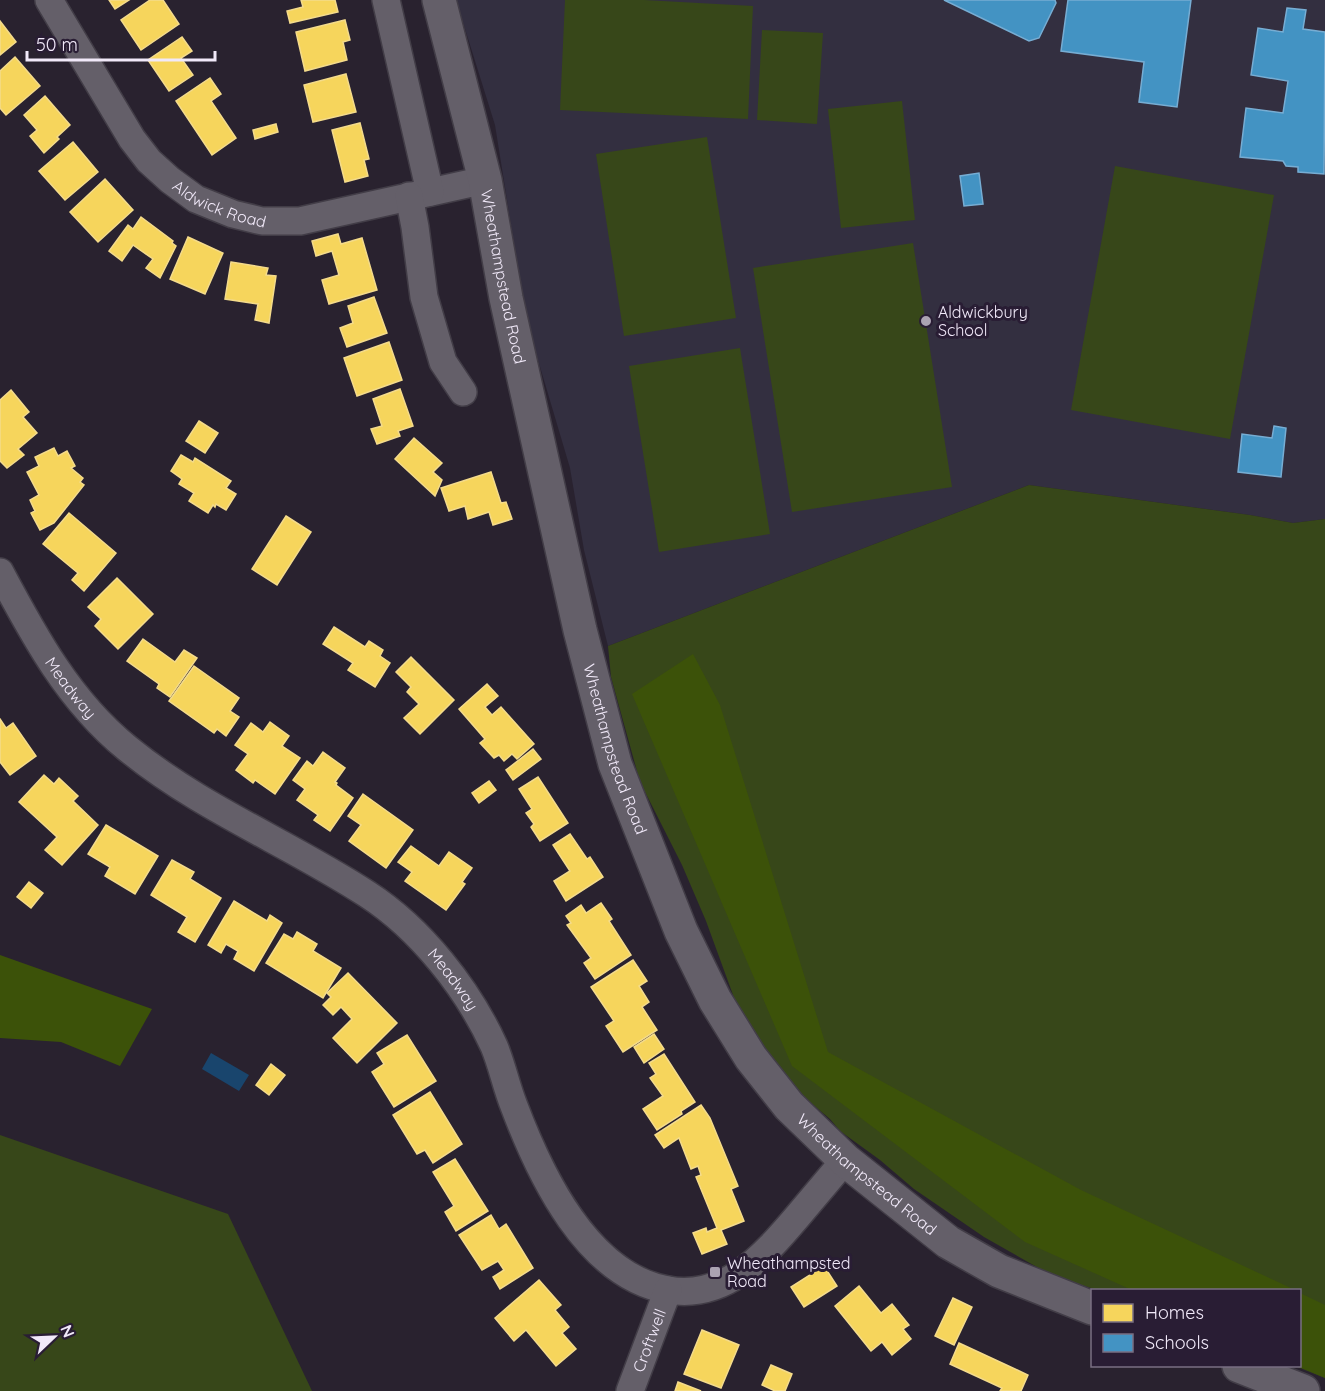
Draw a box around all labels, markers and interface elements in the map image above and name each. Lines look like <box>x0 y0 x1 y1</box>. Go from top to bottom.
scale bar <box>27 24 214 62</box>
text: 50 m <box>36 33 78 56</box>
street label: Aldwick Road <box>169 175 268 232</box>
street label: Wheathampstead Road <box>477 188 530 366</box>
place label: Aldwickbury School <box>938 302 1028 340</box>
marker: Aldwickbury School <box>919 314 933 328</box>
street label: Meadway <box>41 653 101 723</box>
street label: Wheathampstead Road <box>579 662 652 837</box>
street label: Meadway <box>424 944 483 1014</box>
street label: Wheathampstead Road <box>793 1109 941 1239</box>
place label: Wheathampsted Road <box>727 1253 850 1291</box>
marker: Wheathampsted Road <box>708 1265 722 1279</box>
legend <box>1091 1289 1301 1367</box>
text: Homes <box>1145 1301 1204 1324</box>
street label: Croftwell <box>628 1306 670 1375</box>
north arrow <box>24 1307 84 1367</box>
text: N <box>56 1322 79 1340</box>
text: Schools <box>1145 1331 1209 1354</box>

